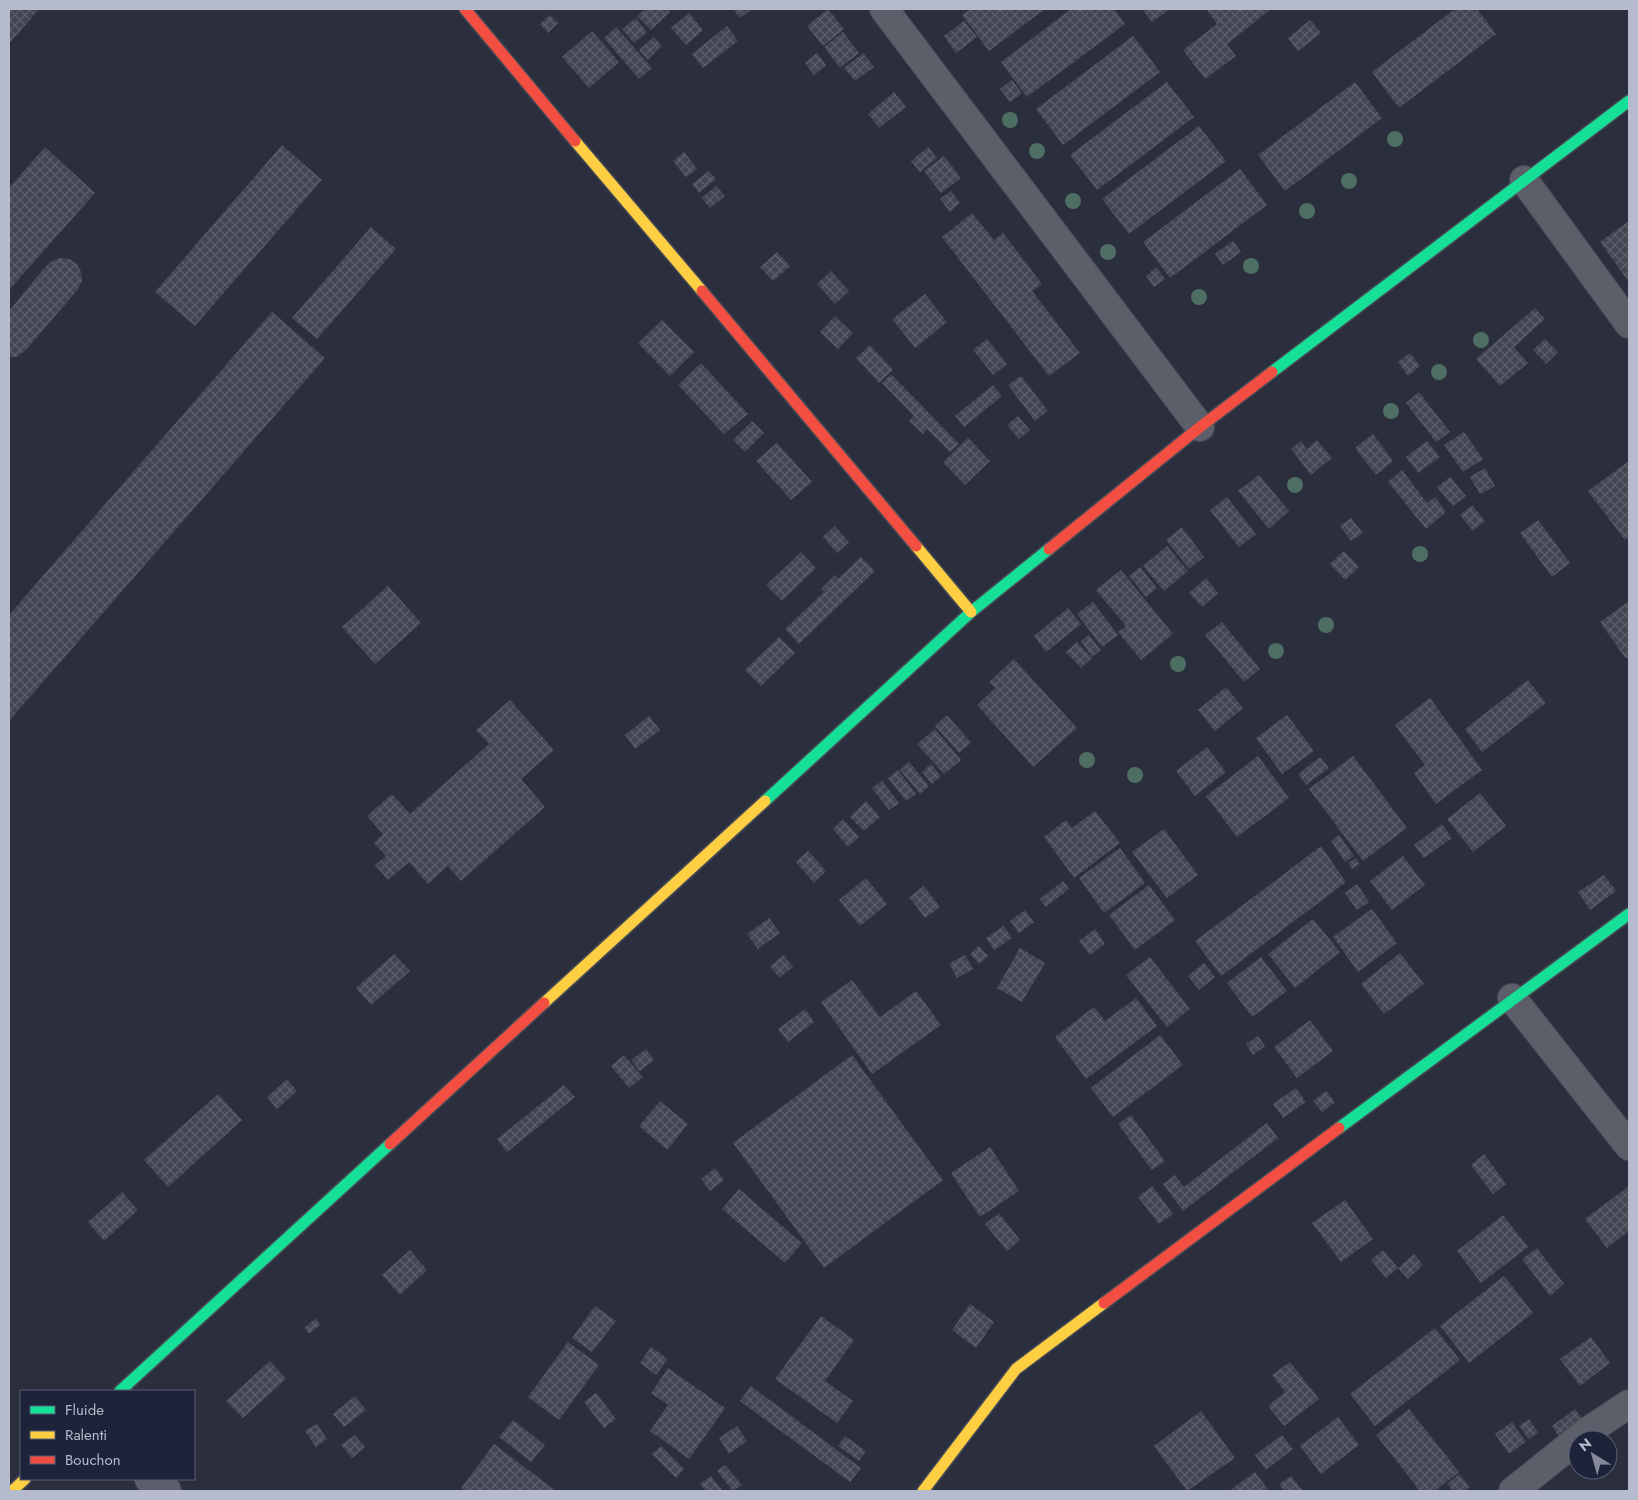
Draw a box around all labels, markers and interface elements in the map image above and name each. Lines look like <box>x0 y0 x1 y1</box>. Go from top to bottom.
legend <box>20 1390 195 1480</box>
text: Fluide <box>65 1399 104 1421</box>
text: Ralenti <box>65 1424 107 1446</box>
north arrow <box>1568 1430 1618 1480</box>
text: N <box>1575 1433 1596 1456</box>
text: Bouchon <box>65 1449 121 1471</box>

